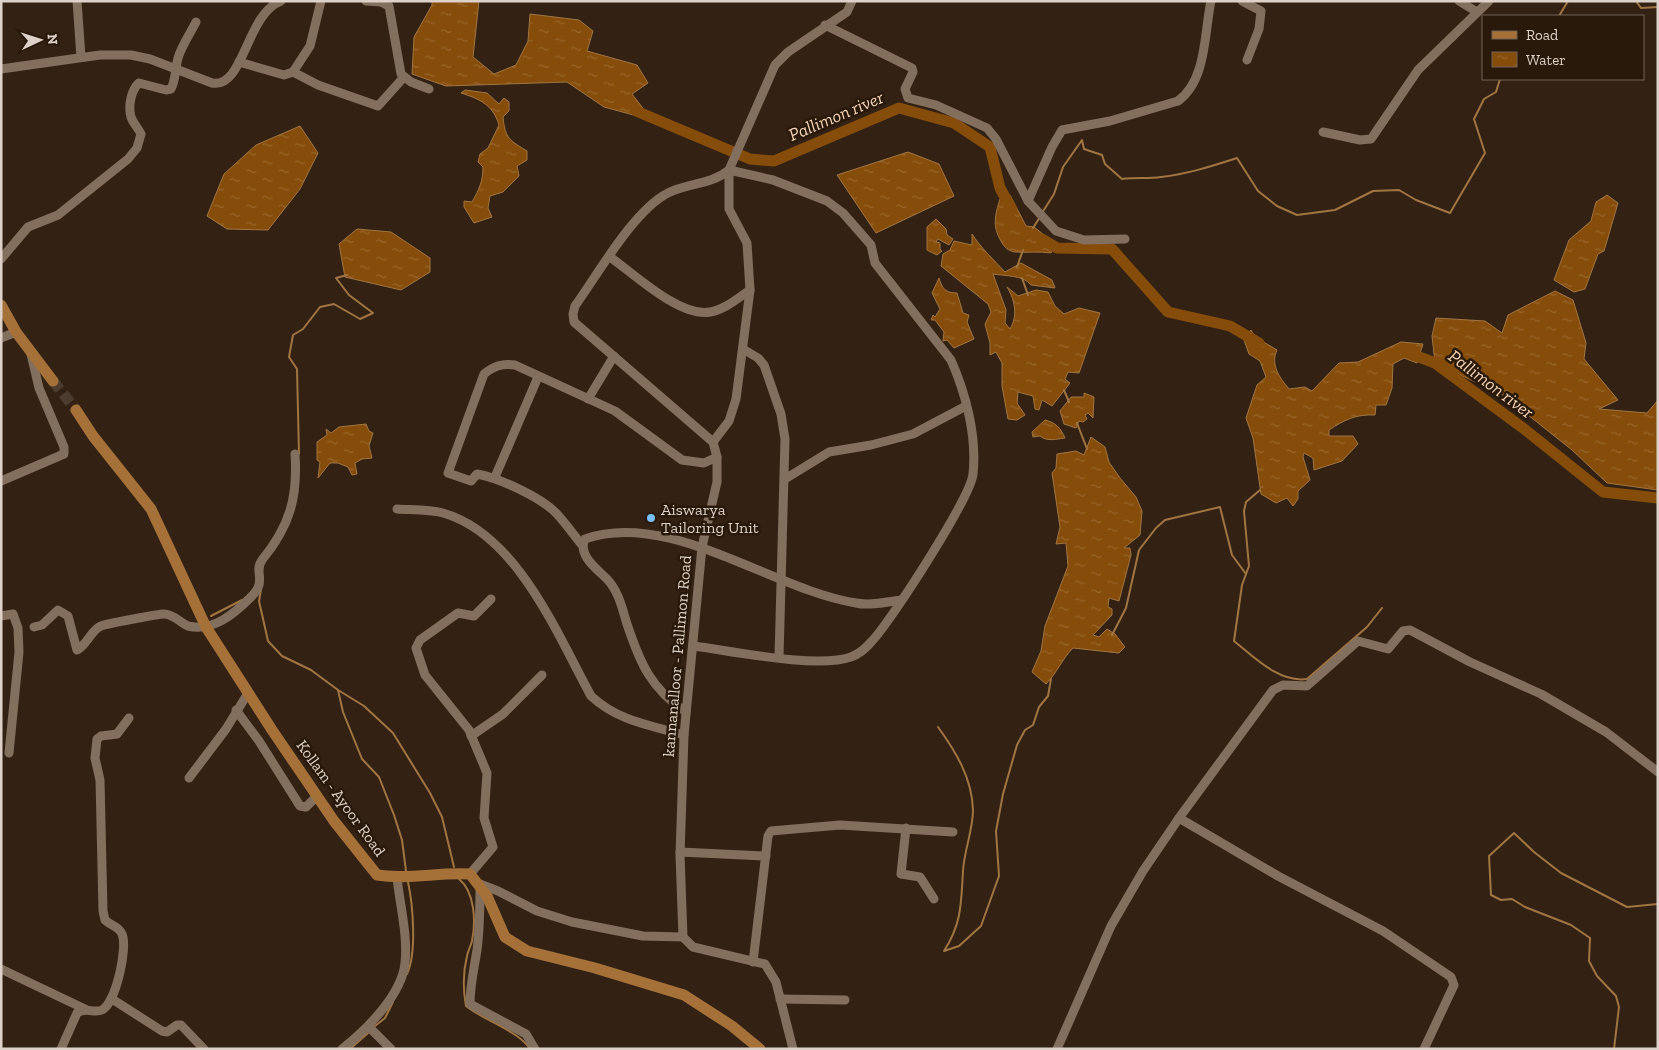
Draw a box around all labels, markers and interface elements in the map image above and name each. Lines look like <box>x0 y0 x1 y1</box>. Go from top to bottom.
north arrow <box>15 15 65 65</box>
legend <box>1482 15 1644 80</box>
text: Road <box>1526 26 1559 44</box>
text: N <box>44 33 61 45</box>
text: Water <box>1526 51 1566 69</box>
water label: Pallimon river <box>785 86 888 146</box>
water label: Pallimon river <box>1444 345 1539 424</box>
place label: Aiswarya Tailoring Unit <box>661 500 759 537</box>
marker: Aiswarya Tailoring Unit <box>645 512 657 524</box>
street label: kannanalloor - Pallimon Road <box>659 554 695 758</box>
street label: Kollam - Ayoor Road <box>292 736 390 860</box>

